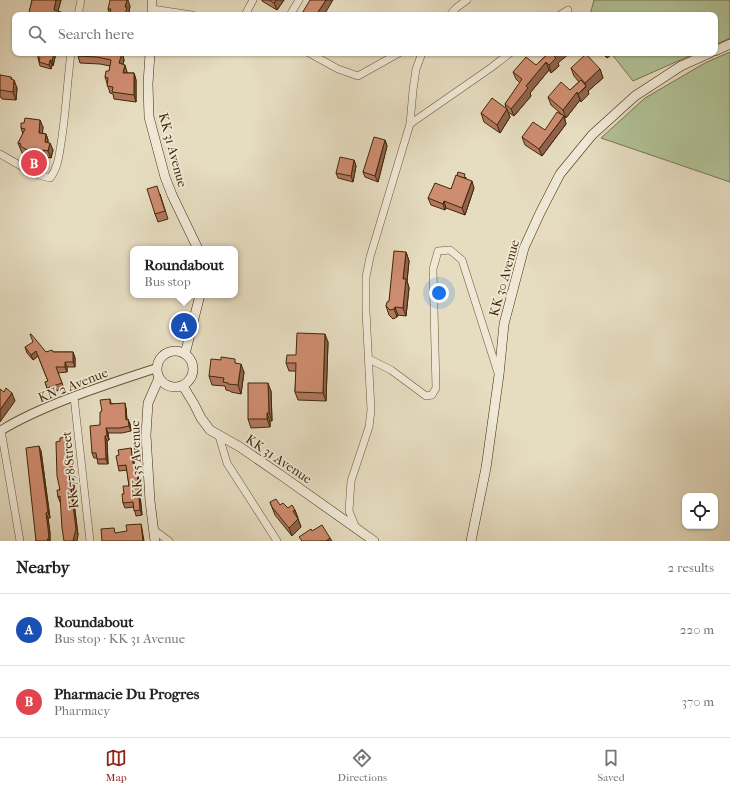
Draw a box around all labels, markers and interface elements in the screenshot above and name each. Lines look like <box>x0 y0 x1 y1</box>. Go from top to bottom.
search box <box>12 12 718 56</box>
icon: search <box>26 23 48 45</box>
text: Search here <box>58 25 134 43</box>
street label: KK 31 Avenue <box>156 111 190 189</box>
pin: B <box>21 148 47 178</box>
street label: KK 30 Avenue <box>486 237 522 318</box>
popup <box>130 246 238 298</box>
text: Roundabout <box>144 256 224 274</box>
text: Bus stop <box>144 274 191 289</box>
your location <box>429 283 449 303</box>
pin: A <box>171 311 197 341</box>
street label: KN 2 Avenue <box>36 365 111 405</box>
street label: KK 35 Avenue <box>127 420 145 498</box>
street label: KK 778 Street <box>58 430 82 510</box>
street label: KK 31 Avenue <box>243 431 315 487</box>
map controls <box>682 493 718 529</box>
button: locate <box>682 493 718 529</box>
text: Nearby <box>16 557 70 577</box>
text: 2 results <box>668 560 714 575</box>
text: Roundabout <box>54 613 134 631</box>
text: A <box>25 622 33 637</box>
text: 220 m <box>680 622 714 637</box>
text: Bus stop · KK 31 Avenue <box>54 631 185 646</box>
text: Pharmacie Du Progres <box>54 685 199 703</box>
text: B <box>25 694 33 709</box>
text: 370 m <box>682 694 714 709</box>
text: Pharmacy <box>54 703 110 718</box>
tab: Map <box>105 747 127 784</box>
tab: Directions <box>338 747 387 784</box>
tab: Saved <box>597 747 625 784</box>

